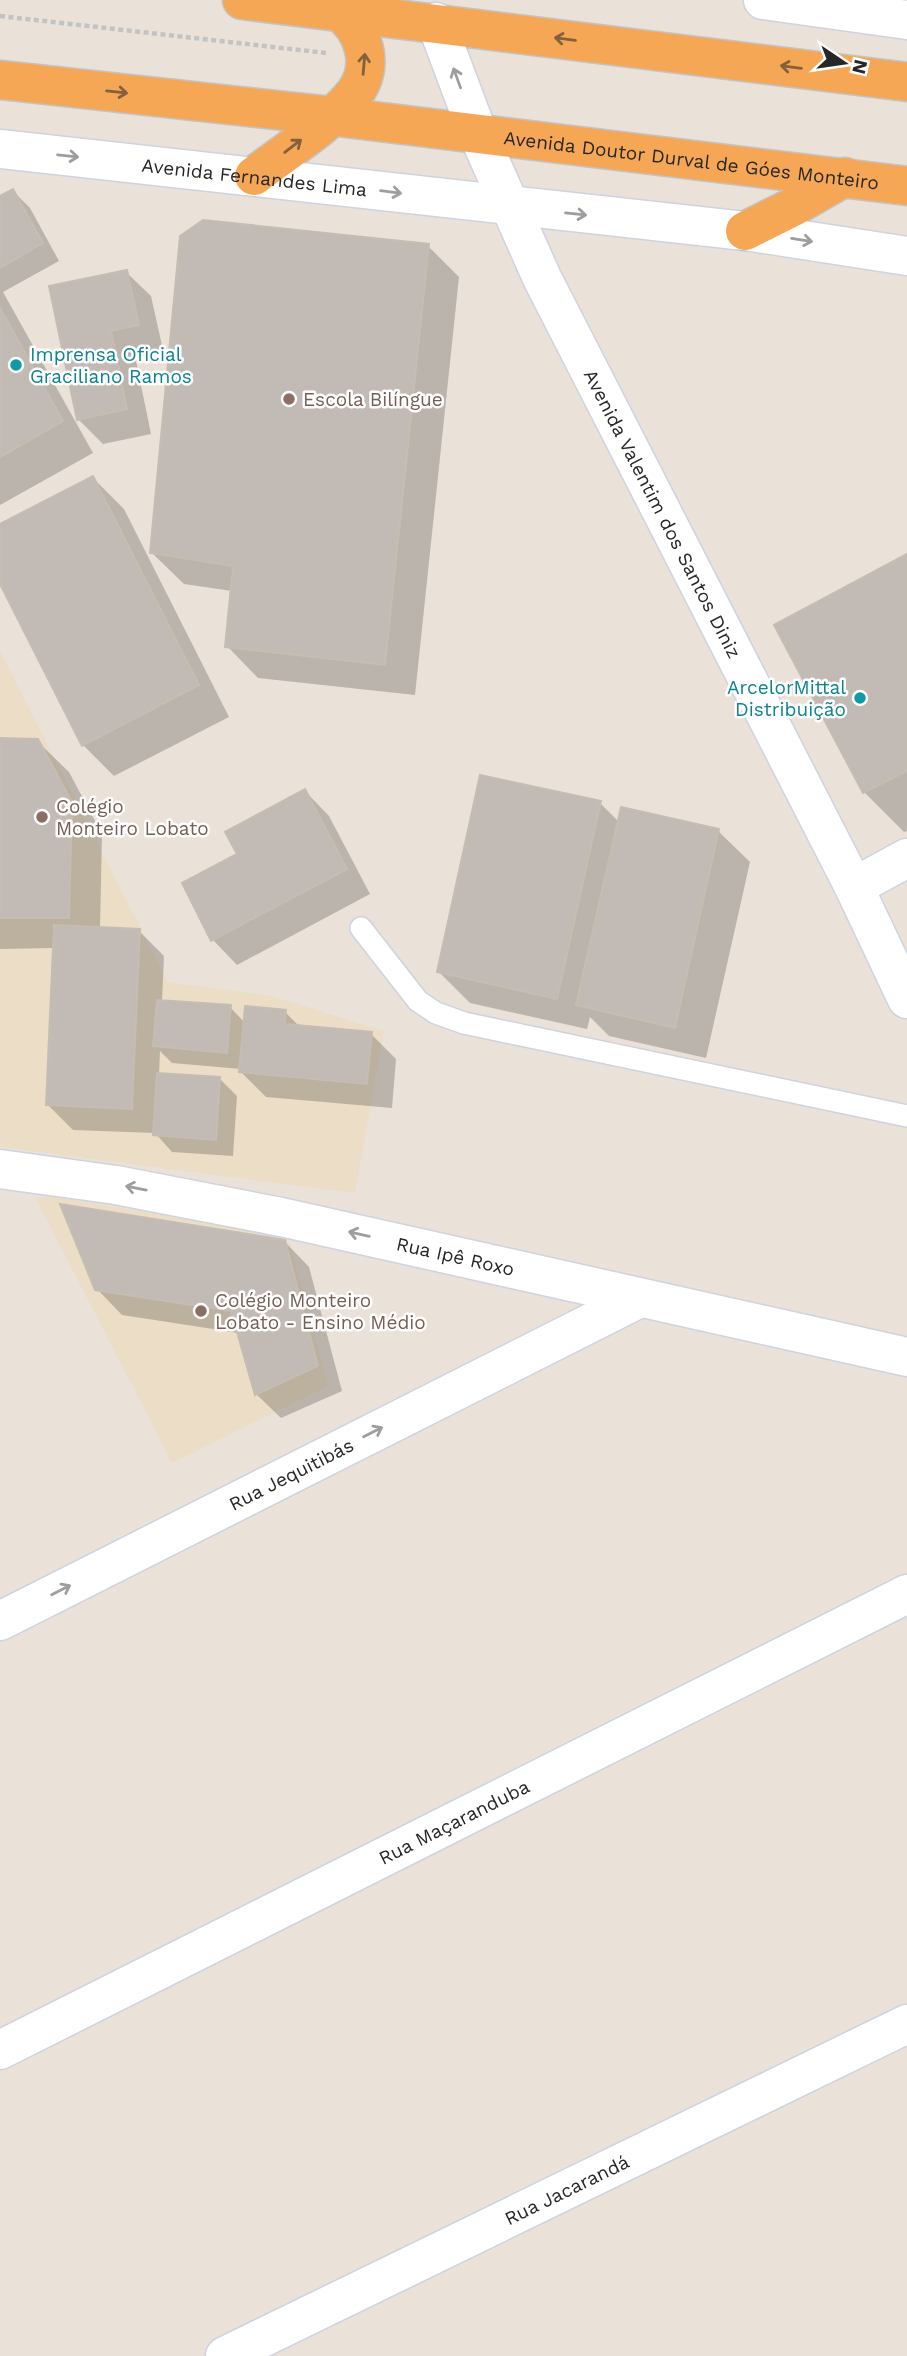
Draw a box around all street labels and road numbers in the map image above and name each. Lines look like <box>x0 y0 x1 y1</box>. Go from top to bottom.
street label: Avenida Doutor Durval de Góes Monteiro <box>503 126 880 194</box>
street label: Avenida Fernandes Lima <box>141 154 369 201</box>
street label: Avenida Valentim dos Santos Diniz <box>579 366 746 662</box>
street label: Rua Ipê Roxo <box>394 1232 517 1281</box>
street label: Rua Jequitibás <box>225 1434 357 1516</box>
street label: Rua Maçaranduba <box>375 1775 533 1870</box>
street label: Rua Jacarandá <box>501 2150 633 2230</box>

